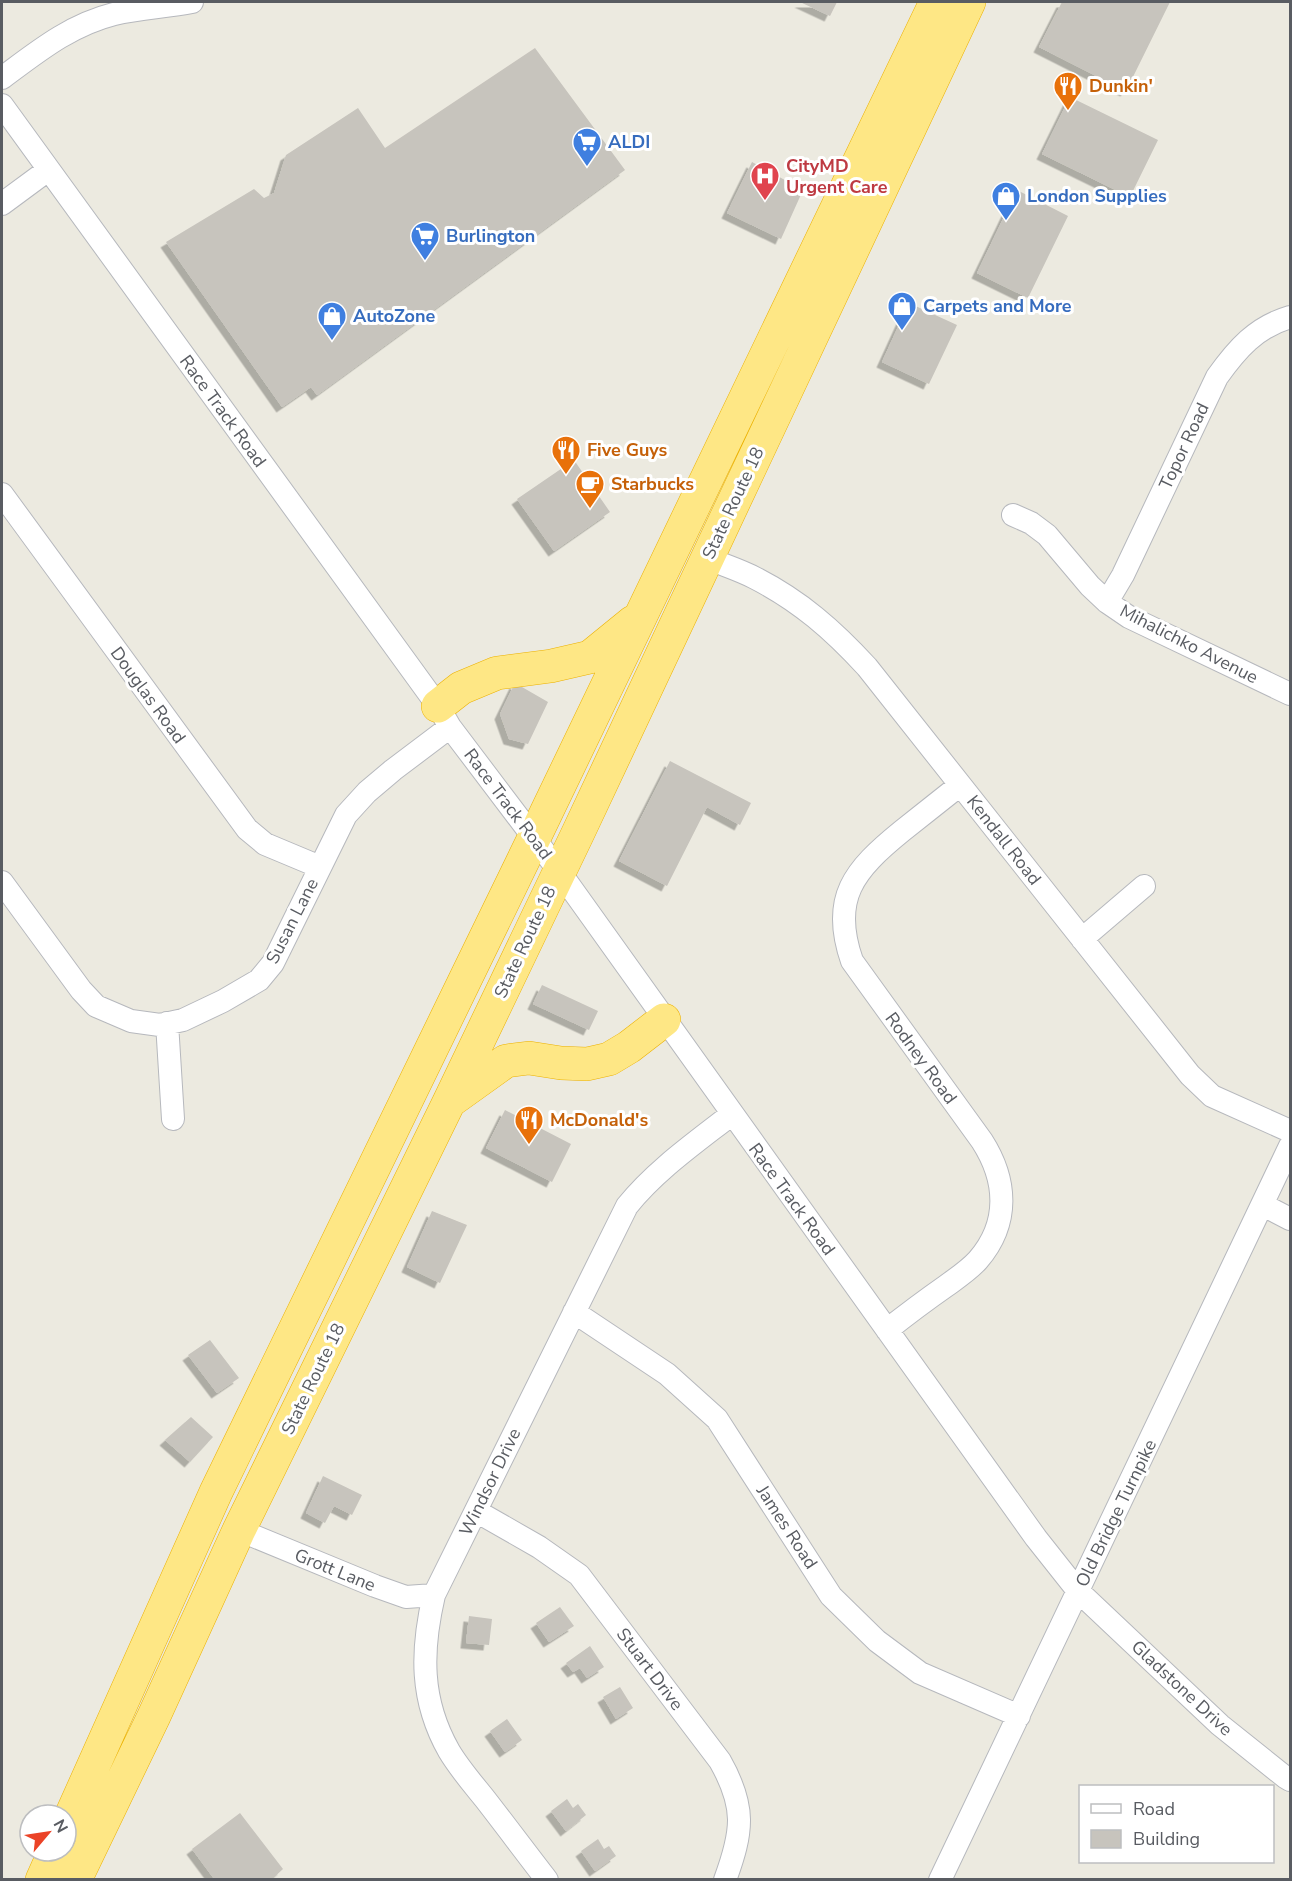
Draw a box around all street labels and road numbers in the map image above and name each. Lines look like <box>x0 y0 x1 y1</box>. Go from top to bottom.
street label: Race Track Road <box>174 350 272 472</box>
street label: Topor Road <box>1153 399 1215 493</box>
street label: State Route 18 <box>697 443 769 563</box>
street label: Mihalichko Avenue <box>1116 599 1262 689</box>
street label: Douglas Road <box>105 642 191 748</box>
street label: Race Track Road <box>458 744 558 864</box>
street label: Kendall Road <box>961 790 1047 890</box>
street label: Susan Lane <box>260 874 324 968</box>
street label: State Route 18 <box>489 882 561 1002</box>
street label: Rodney Road <box>880 1007 962 1109</box>
street label: Race Track Road <box>743 1138 841 1260</box>
street label: State Route 18 <box>276 1319 350 1439</box>
street label: Windsor Drive <box>454 1424 526 1540</box>
street label: Old Bridge Turnpike <box>1070 1435 1162 1591</box>
street label: James Road <box>750 1480 823 1574</box>
street label: Grott Lane <box>291 1543 379 1597</box>
street label: Stuart Drive <box>611 1623 689 1715</box>
street label: Gladstone Drive <box>1126 1635 1238 1741</box>

